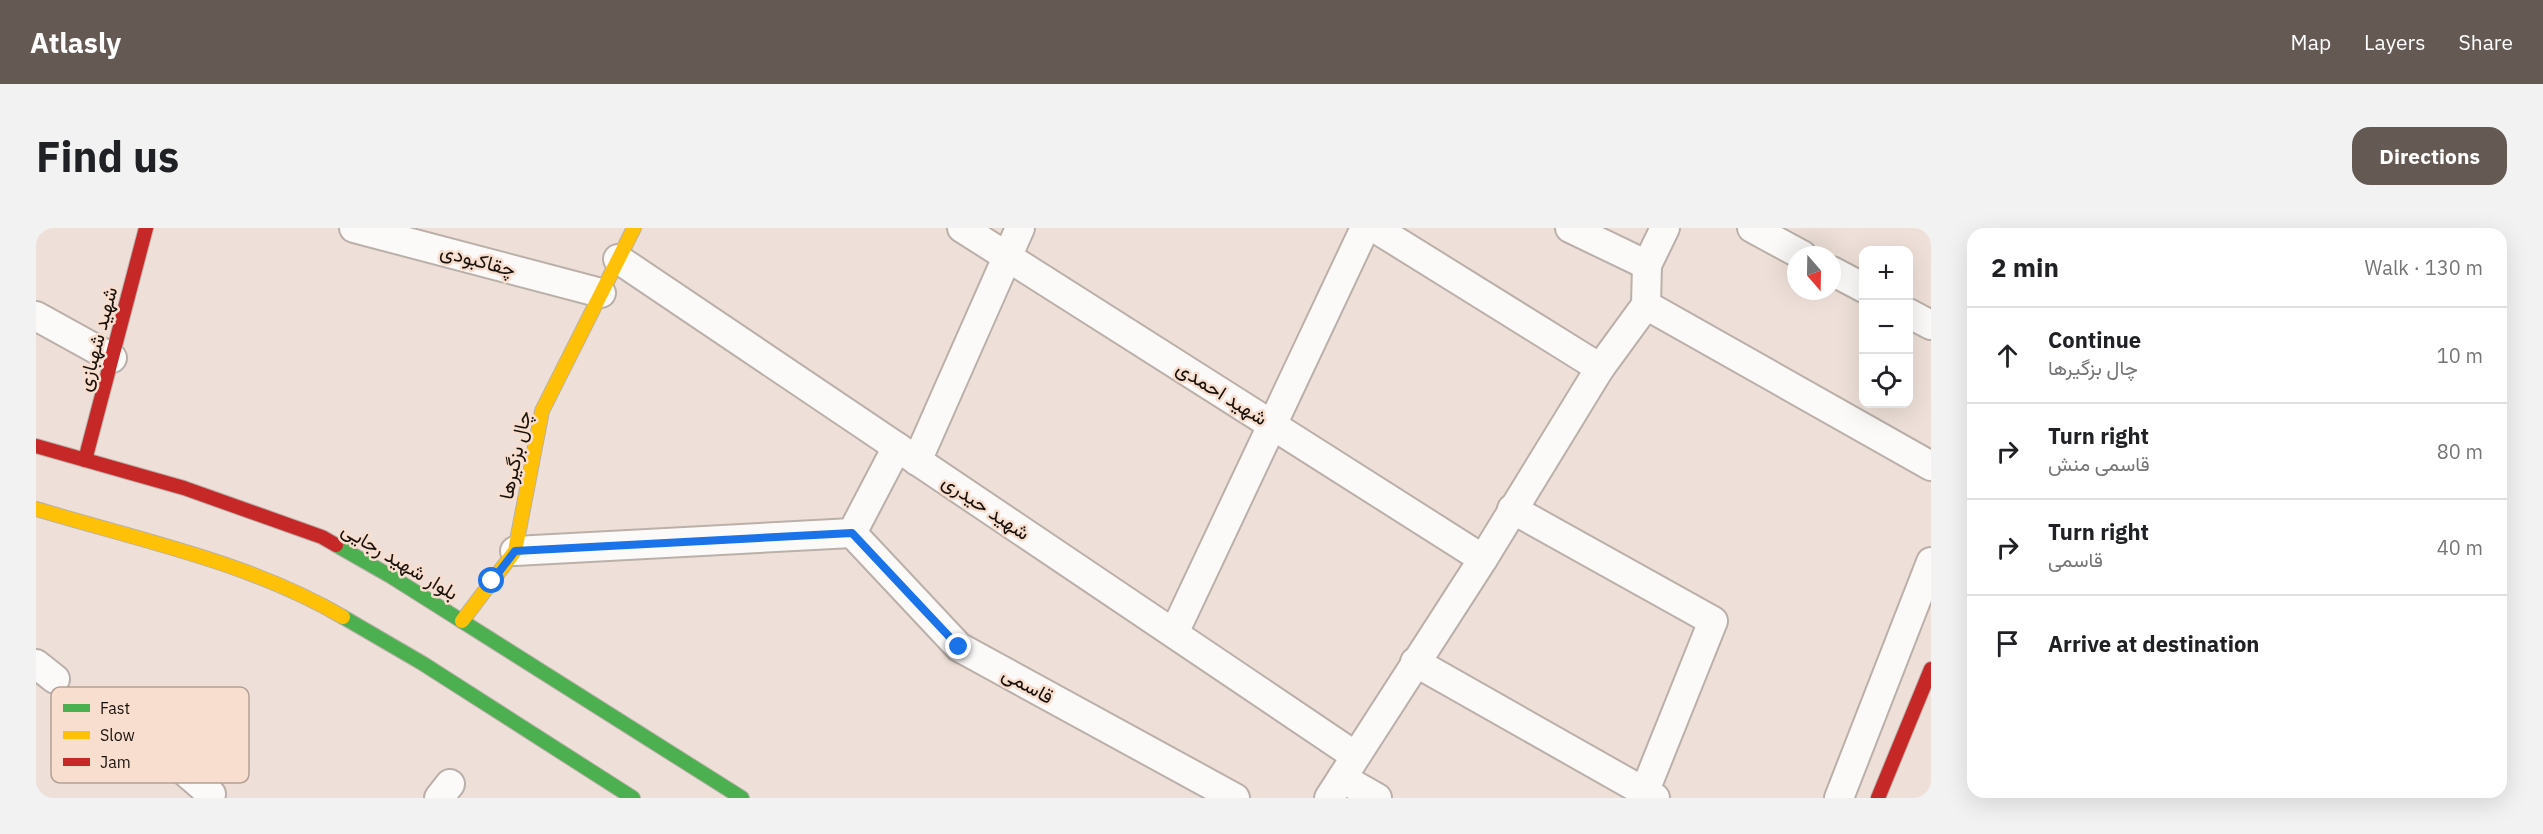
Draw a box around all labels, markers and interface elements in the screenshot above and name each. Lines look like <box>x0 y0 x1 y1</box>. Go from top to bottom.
text: Atlasly <box>30 24 121 61</box>
text: Map <box>2291 28 2331 56</box>
text: Layers <box>2364 28 2426 56</box>
text: Share <box>2459 28 2513 56</box>
button: Directions <box>2352 127 2507 185</box>
text: Find us <box>36 129 179 184</box>
street label: چقاکبودی <box>437 237 519 283</box>
north arrow <box>1787 246 1841 300</box>
map controls <box>1859 246 1913 408</box>
button: + <box>1859 246 1913 300</box>
text: 2 min <box>1991 250 2059 284</box>
text: Walk · 130 m <box>2365 254 2483 281</box>
street label: شهید شهبازی <box>70 284 123 394</box>
button: − <box>1859 300 1913 354</box>
text: Continue <box>2048 325 2141 354</box>
icon: ahead <box>1991 339 2024 372</box>
text: 10 m <box>2437 342 2483 369</box>
street label: شهید احمدی <box>1172 354 1273 431</box>
button: locate <box>1859 354 1913 408</box>
text: چال بزگیرها <box>2048 354 2138 381</box>
street label: چال بزگیرها <box>492 408 538 502</box>
text: Turn right <box>2048 421 2149 450</box>
icon: right <box>1991 435 2024 468</box>
text: 80 m <box>2437 438 2483 465</box>
text: قاسمی منش <box>2048 450 2150 477</box>
street label: شهید حیدری <box>937 467 1036 546</box>
street label: بلوار شهید رجایی <box>337 515 464 606</box>
text: Turn right <box>2048 517 2149 546</box>
icon: right <box>1991 531 2024 564</box>
text: 40 m <box>2437 534 2483 561</box>
text: قاسمی <box>2048 546 2103 573</box>
route start <box>478 567 504 593</box>
icon: arrive <box>1991 627 2024 660</box>
text: Arrive at destination <box>2048 629 2259 658</box>
route end <box>945 633 971 659</box>
street label: قاسمی <box>998 659 1059 710</box>
legend <box>51 687 249 783</box>
text: Fast <box>100 698 130 718</box>
text: Slow <box>100 725 135 745</box>
text: Jam <box>100 752 131 772</box>

